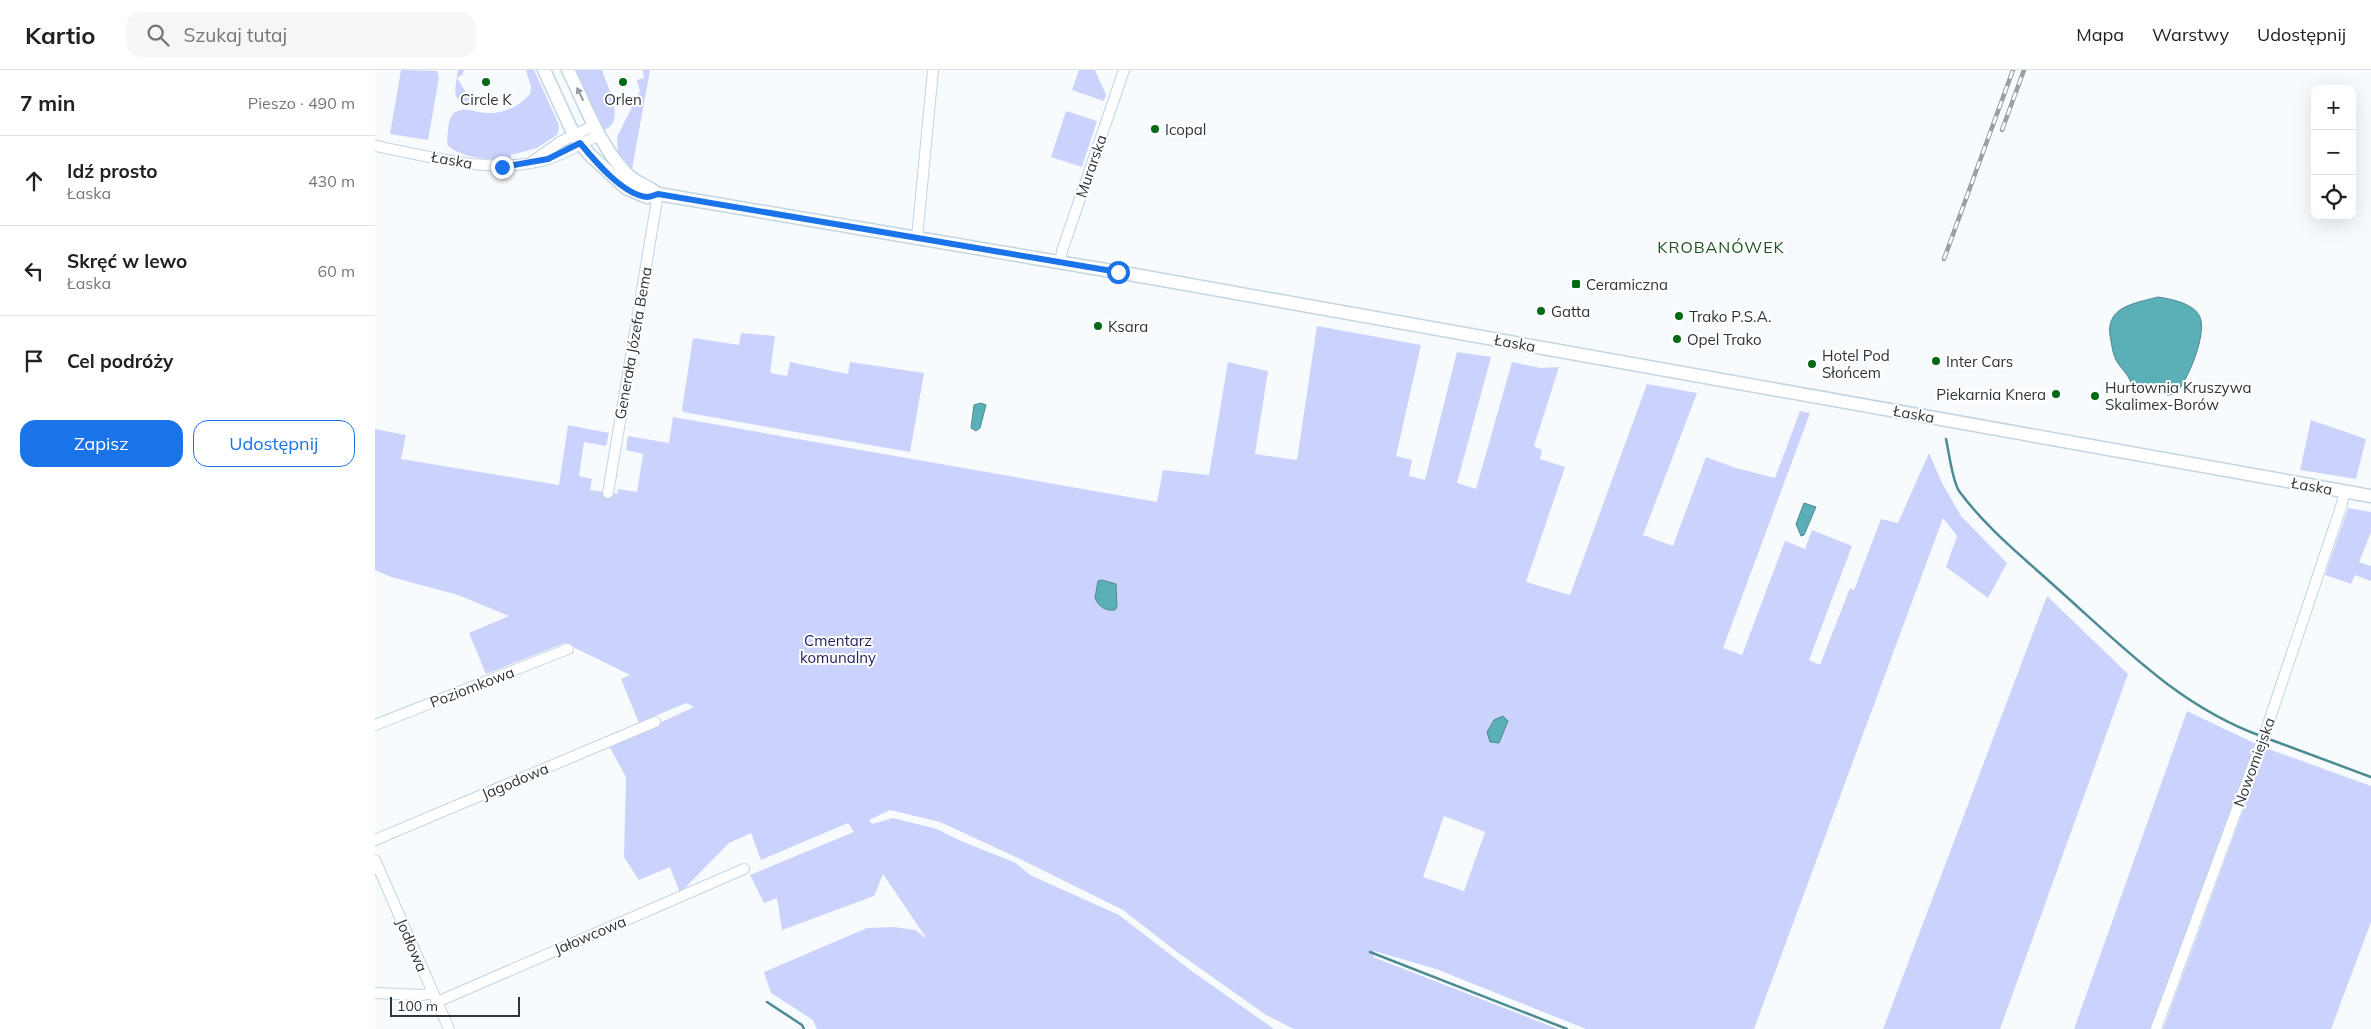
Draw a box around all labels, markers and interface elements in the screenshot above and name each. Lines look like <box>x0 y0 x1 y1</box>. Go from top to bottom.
search box <box>126 12 476 57</box>
text: Kartio <box>25 20 96 50</box>
icon: search <box>144 21 172 49</box>
text: Szukaj tutaj <box>184 23 287 47</box>
text: Mapa <box>2076 23 2124 46</box>
text: Warstwy <box>2152 23 2229 46</box>
text: Udostępnij <box>2257 23 2346 46</box>
marker: Circle K <box>480 76 492 88</box>
marker: Orlen <box>617 76 629 88</box>
map controls <box>2311 85 2356 220</box>
button: + <box>2311 85 2356 130</box>
one-way arrow <box>576 87 584 101</box>
text: 7 min <box>20 90 75 116</box>
place label: Circle K <box>460 90 512 109</box>
place label: Orlen <box>604 90 642 109</box>
text: Pieszo · 490 m <box>248 93 355 113</box>
place label: Icopal <box>1165 120 1206 139</box>
marker: Icopal <box>1149 123 1161 135</box>
button: − <box>2311 130 2356 175</box>
street label: Murarska <box>1071 132 1111 200</box>
street label: Łaska <box>429 147 474 173</box>
route end <box>491 156 514 179</box>
text: Idź prosto <box>67 159 158 183</box>
icon: ahead <box>20 167 48 195</box>
text: 430 m <box>308 171 355 191</box>
button: locate <box>2311 175 2356 220</box>
text: Łaska <box>67 183 111 203</box>
district label: KROBANÓWEK <box>1657 237 1785 257</box>
text: Skręć w lewo <box>67 249 187 273</box>
icon: left <box>20 257 48 285</box>
text: 60 m <box>318 261 355 281</box>
route start <box>1107 261 1130 284</box>
street label: Generała Józefa Bema <box>610 265 656 421</box>
text: Łaska <box>67 273 111 293</box>
place label: Ceramiczna <box>1586 275 1668 294</box>
marker: Ceramiczna <box>1570 278 1582 290</box>
place label: Gatta <box>1551 302 1590 321</box>
marker: Gatta <box>1535 305 1547 317</box>
place label: Trako P.S.A. <box>1689 307 1772 326</box>
marker: Trako P.S.A. <box>1673 310 1685 322</box>
place label: Ksara <box>1108 317 1148 336</box>
marker: Ksara <box>1092 320 1104 332</box>
street label: Łaska <box>1492 330 1537 356</box>
place label: Opel Trako <box>1687 330 1762 349</box>
marker: Opel Trako <box>1671 333 1683 345</box>
place label: Hotel Pod Słońcem <box>1822 346 1890 382</box>
icon: arrive <box>20 347 48 375</box>
text: Cel podróży <box>67 349 173 373</box>
place label: Inter Cars <box>1946 352 2013 371</box>
marker: Inter Cars <box>1930 355 1942 367</box>
marker: Hotel Pod Słońcem <box>1806 358 1818 370</box>
place label: Hurtownia Kruszywa Skalimex-Borów <box>2105 378 2252 414</box>
place label: Piekarnia Knera <box>1936 385 2046 404</box>
marker: Piekarnia Knera <box>2050 388 2062 400</box>
marker: Hurtownia Kruszywa Skalimex-Borów <box>2089 390 2101 402</box>
street label: Łaska <box>1891 401 1936 427</box>
button: Zapisz <box>20 420 183 467</box>
button: Udostępnij <box>193 420 355 467</box>
street label: Łaska <box>2289 473 2334 499</box>
park label: Cmentarz komunalny <box>800 631 876 667</box>
street label: Poziomkowa <box>427 662 517 712</box>
street label: Nowomiejska <box>2229 715 2279 809</box>
street label: Jagodowa <box>479 758 551 804</box>
street label: Jałowcowa <box>551 911 629 959</box>
street label: Jodłowa <box>392 915 432 975</box>
scale bar <box>390 994 520 1017</box>
text: 100 m <box>397 997 438 1015</box>

